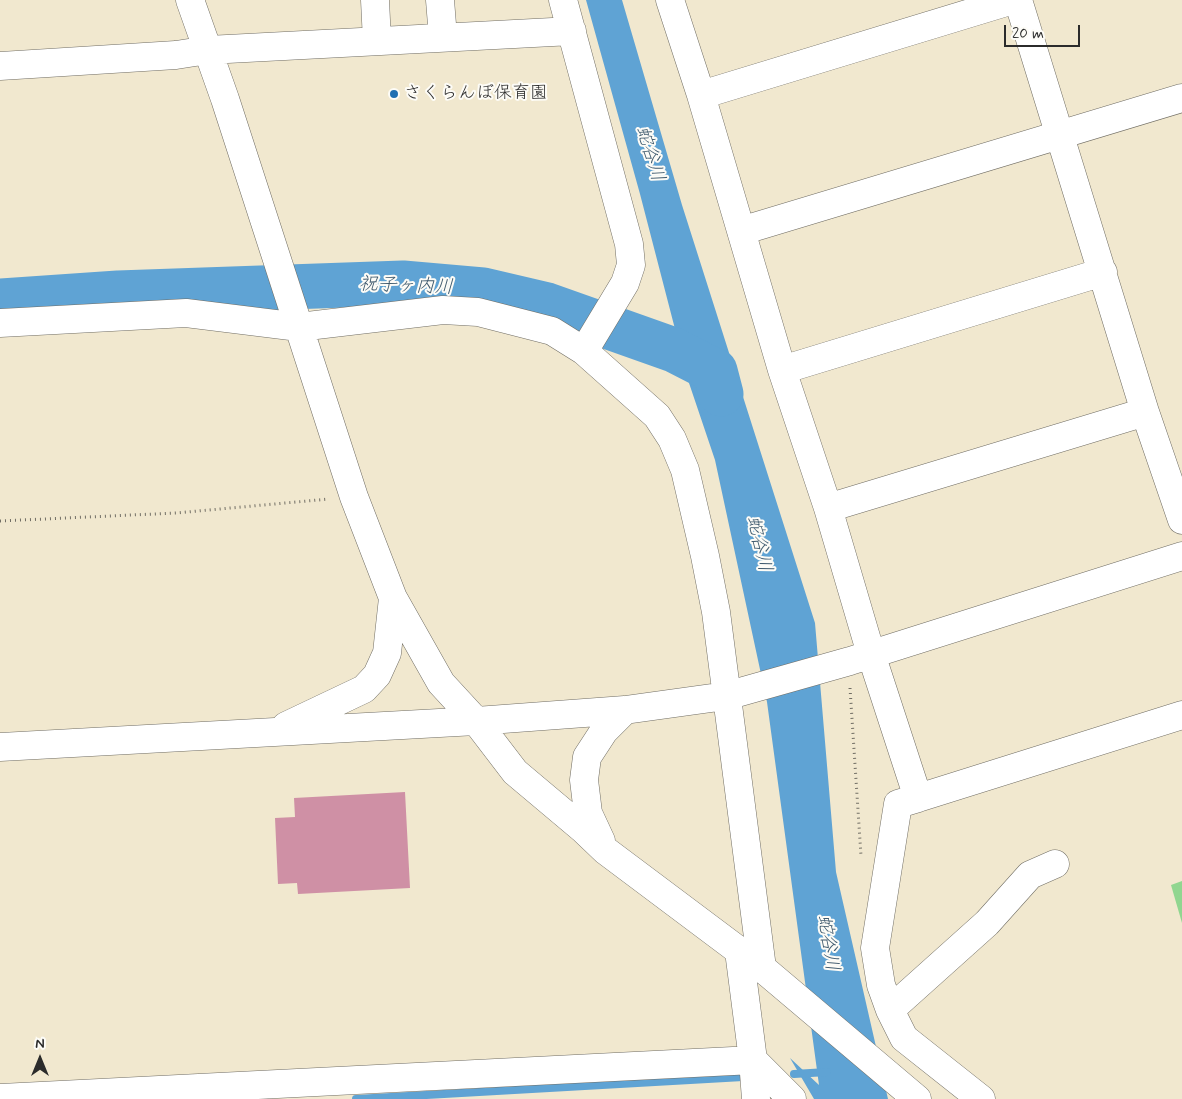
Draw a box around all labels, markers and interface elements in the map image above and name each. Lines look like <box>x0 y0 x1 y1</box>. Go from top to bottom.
scale bar <box>1007 15 1083 47</box>
text: 20 m <box>1012 24 1044 44</box>
place label: さくらんぼ保育園 <box>404 83 548 105</box>
marker: さくらんぼ保育園 <box>388 88 400 100</box>
water label: 蛇谷川 <box>630 123 668 185</box>
water label: 祝子ヶ内川 <box>358 274 454 300</box>
water label: 蛇谷川 <box>740 514 776 574</box>
water label: 蛇谷川 <box>811 913 843 973</box>
north arrow <box>15 1034 65 1084</box>
text: N <box>35 1035 45 1053</box>

